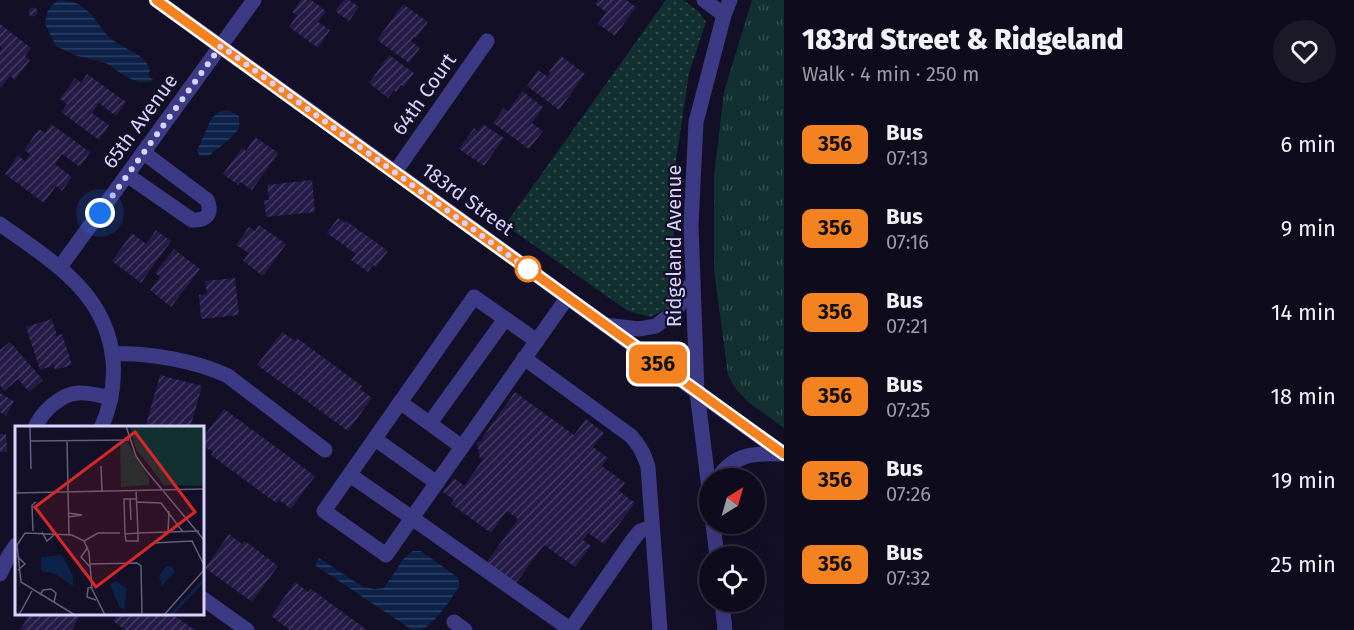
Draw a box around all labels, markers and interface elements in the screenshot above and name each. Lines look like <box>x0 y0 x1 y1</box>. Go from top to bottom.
button: heart <box>1273 20 1336 83</box>
text: 183rd Street & Ridgeland <box>802 23 1124 56</box>
street label: 64th Court <box>387 48 461 140</box>
text: Walk · 4 min · 250 m <box>802 62 979 86</box>
street label: 65th Avenue <box>98 69 182 173</box>
text: Bus <box>886 119 923 146</box>
text: 356 <box>818 131 852 157</box>
text: 6 min <box>1280 131 1336 158</box>
text: 07:13 <box>886 146 928 170</box>
street label: 183rd Street <box>417 157 519 241</box>
street label: Ridgeland Avenue <box>662 165 686 327</box>
your location <box>85 198 115 228</box>
text: Bus <box>886 203 923 230</box>
text: 356 <box>818 215 852 241</box>
text: 9 min <box>1281 215 1336 242</box>
text: 07:16 <box>886 230 929 254</box>
unlabelled marker <box>515 256 541 282</box>
text: Bus <box>886 287 923 314</box>
text: 356 <box>818 299 852 325</box>
text: 14 min <box>1271 299 1336 326</box>
text: 07:21 <box>886 314 929 338</box>
line badge: 356 <box>624 344 692 384</box>
text: 356 <box>641 351 675 377</box>
text: Bus <box>886 371 923 398</box>
text: 356 <box>818 383 852 409</box>
text: 18 min <box>1271 383 1336 410</box>
text: 07:25 <box>886 398 930 422</box>
inset map <box>15 426 204 615</box>
text: Bus <box>886 455 923 482</box>
text: 356 <box>818 467 852 493</box>
text: 19 min <box>1271 467 1336 494</box>
north arrow <box>699 468 765 534</box>
map controls <box>699 468 765 612</box>
text: 07:26 <box>886 482 931 506</box>
text: Bus <box>886 539 923 566</box>
button: locate <box>699 546 765 612</box>
text: 356 <box>818 551 852 577</box>
text: 25 min <box>1270 551 1336 578</box>
text: 07:32 <box>886 566 930 590</box>

